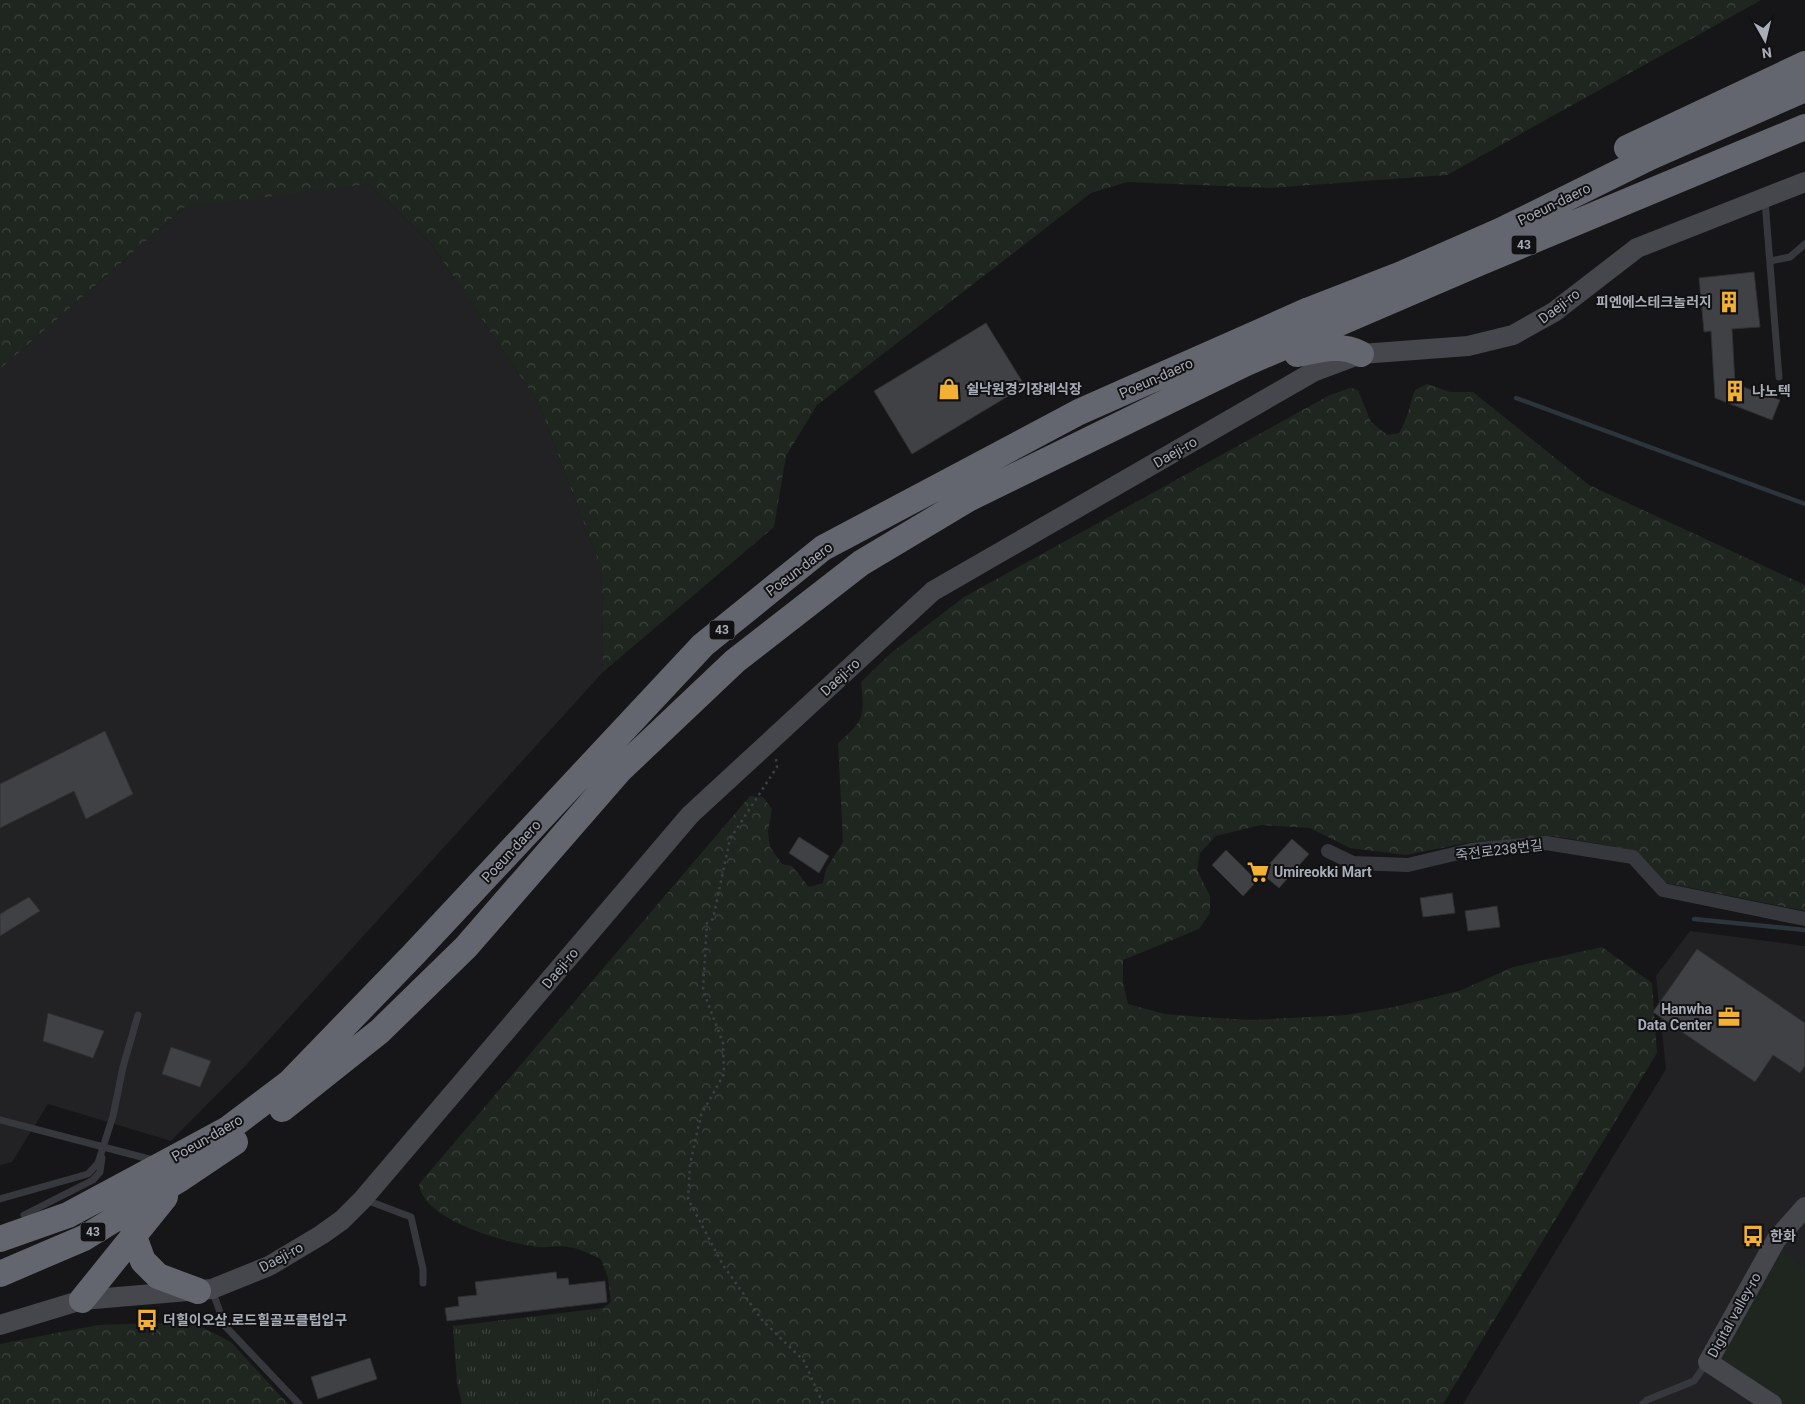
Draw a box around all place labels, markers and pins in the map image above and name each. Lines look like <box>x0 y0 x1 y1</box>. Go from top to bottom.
building icon: 피엔에스테크놀러지 <box>1716 289 1742 315</box>
place label: 피엔에스테크놀러지 <box>1596 294 1712 310</box>
shop icon: 쉴낙원경기장례식장 <box>936 376 962 402</box>
building icon: 나노텍 <box>1722 378 1748 404</box>
place label: 쉴낙원경기장례식장 <box>966 381 1082 397</box>
place label: 나노텍 <box>1752 383 1791 399</box>
supermarket icon: Umireokki Mart <box>1245 859 1271 885</box>
place label: Umireokki Mart <box>1274 864 1372 880</box>
place label: Hanwha Data Center <box>1638 1001 1713 1033</box>
office icon: Hanwha Data Center <box>1716 1004 1742 1030</box>
bus stop icon: 한화 <box>1740 1223 1766 1249</box>
place label: 한화 <box>1770 1228 1796 1244</box>
bus stop icon: 더힐이오삼.로드힐골프클럽입구 <box>134 1307 160 1333</box>
place label: 더힐이오삼.로드힐골프클럽입구 <box>163 1312 347 1328</box>

